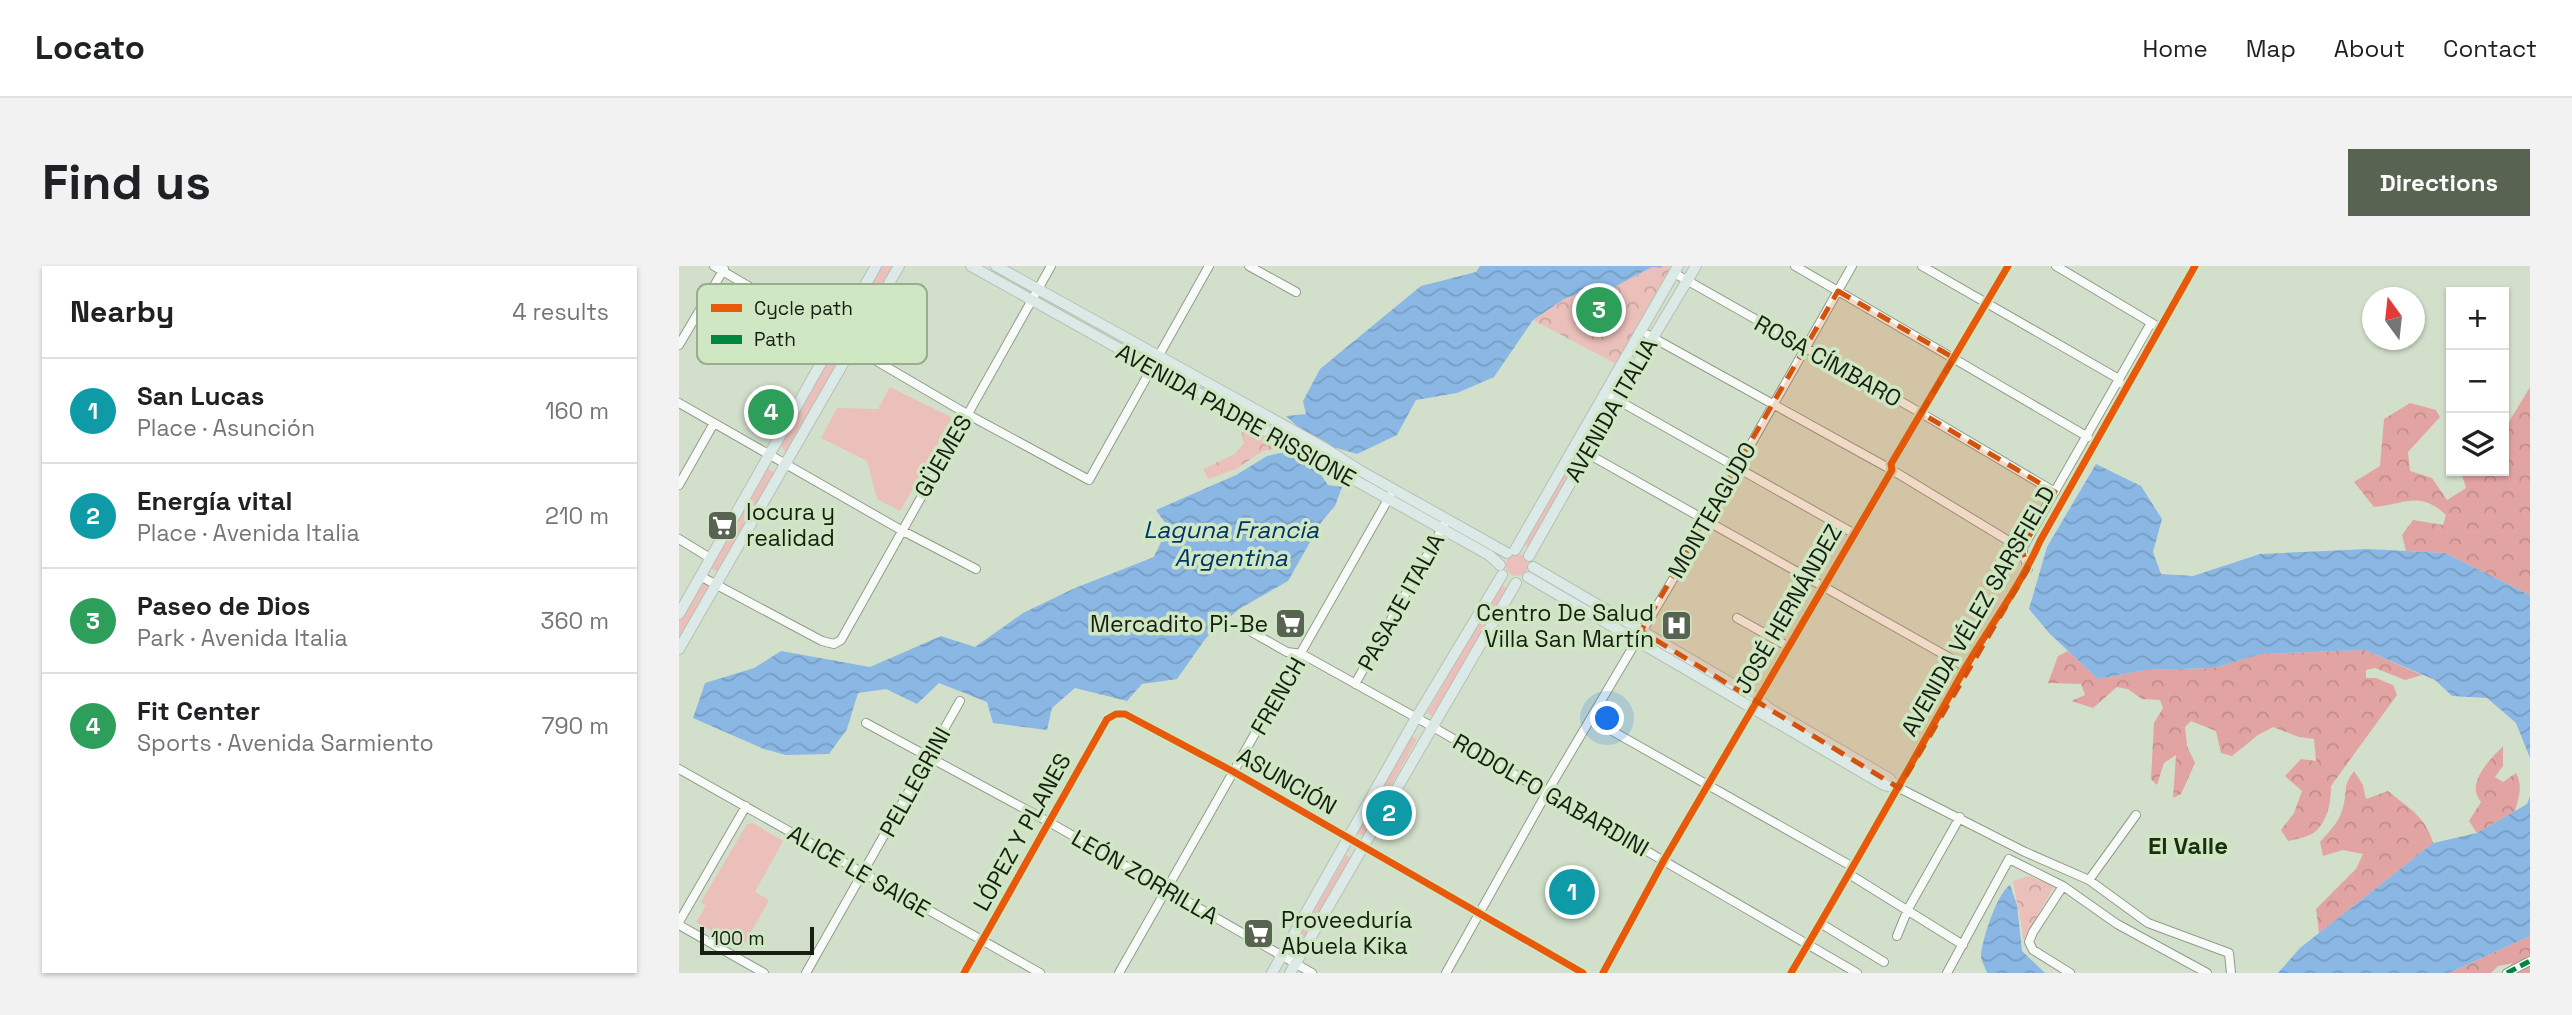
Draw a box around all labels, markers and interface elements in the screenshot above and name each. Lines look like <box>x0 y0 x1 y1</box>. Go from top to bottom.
text: Locato <box>35 27 145 69</box>
text: Home <box>2142 33 2208 64</box>
text: Map <box>2246 33 2296 64</box>
text: About <box>2334 33 2405 64</box>
text: Contact <box>2443 33 2537 64</box>
button: Directions <box>2348 149 2530 216</box>
text: Find us <box>42 151 211 213</box>
legend <box>697 284 927 364</box>
pin: 3 <box>1576 284 1622 336</box>
north arrow <box>2362 287 2425 350</box>
map controls <box>2446 287 2509 476</box>
button: + <box>2446 287 2509 350</box>
text: Nearby <box>70 292 174 331</box>
text: Cycle path <box>754 296 853 321</box>
text: 4 results <box>512 297 609 327</box>
street label: ROSA CÍMBARO <box>1749 308 1907 414</box>
text: Path <box>754 327 796 352</box>
street label: AVENIDA ITALIA <box>1558 333 1664 487</box>
street label: AVENIDA PADRE RISSIONE <box>1111 337 1361 493</box>
button: − <box>2446 350 2509 413</box>
text: San Lucas <box>137 379 264 413</box>
pin: 4 <box>748 386 794 438</box>
text: 1 <box>88 396 98 426</box>
text: 160 m <box>545 396 609 426</box>
street label: GÜEMES <box>907 409 979 503</box>
text: Place · Asunción <box>137 413 315 443</box>
button: layers <box>2446 413 2509 476</box>
street label: MONTEAGUDO <box>1661 436 1763 584</box>
street label: AVENIDA VÉLEZ SARSFIELD <box>1894 481 2062 741</box>
text: Energía vital <box>137 484 292 518</box>
place label: locura y realidad <box>746 497 835 553</box>
text: 2 <box>86 501 100 531</box>
text: 210 m <box>545 501 609 531</box>
supermarket icon: locura y realidad <box>706 508 740 542</box>
water label: Laguna Francia Argentina <box>1143 514 1319 573</box>
text: Place · Avenida Italia <box>137 518 360 548</box>
street label: JOSÉ HERNÁNDEZ <box>1727 519 1849 699</box>
street label: PASAJE ITALIA <box>1351 528 1451 676</box>
text: Paseo de Dios <box>137 589 310 623</box>
place label: Centro De Salud Villa San Martín <box>1476 598 1654 654</box>
text: 3 <box>86 606 100 636</box>
text: 360 m <box>541 606 609 636</box>
supermarket icon: Mercadito Pi-Be <box>1274 607 1308 641</box>
place label: Mercadito Pi-Be <box>1090 609 1268 639</box>
hospital icon: Centro De Salud Villa San Martín <box>1660 609 1694 643</box>
text: Park · Avenida Italia <box>137 623 348 653</box>
street label: FRENCH <box>1244 652 1312 740</box>
text: Fit Center <box>137 694 260 728</box>
your location <box>1590 701 1624 735</box>
text: 4 <box>86 711 100 741</box>
text: 790 m <box>542 711 609 741</box>
street label: PELLEGRINI <box>873 722 957 842</box>
street label: RODOLFO GABARDINI <box>1448 727 1654 863</box>
text: Sports · Avenida Sarmiento <box>137 728 434 758</box>
street label: ASUNCIÓN <box>1232 740 1342 822</box>
street label: LÓPEZ Y PLANES <box>966 748 1078 916</box>
pin: 2 <box>1366 787 1412 839</box>
street label: ALICE LE SAIGE <box>782 818 936 924</box>
street label: LEÓN ZORRILLA <box>1066 823 1224 931</box>
district label: El Valle <box>2148 830 2228 861</box>
pin: 1 <box>1549 866 1595 918</box>
place label: Proveeduría Abuela Kika <box>1281 905 1412 961</box>
supermarket icon: Proveeduría Abuela Kika <box>1241 916 1275 950</box>
scale bar <box>700 924 814 956</box>
text: 100 m <box>711 926 765 951</box>

